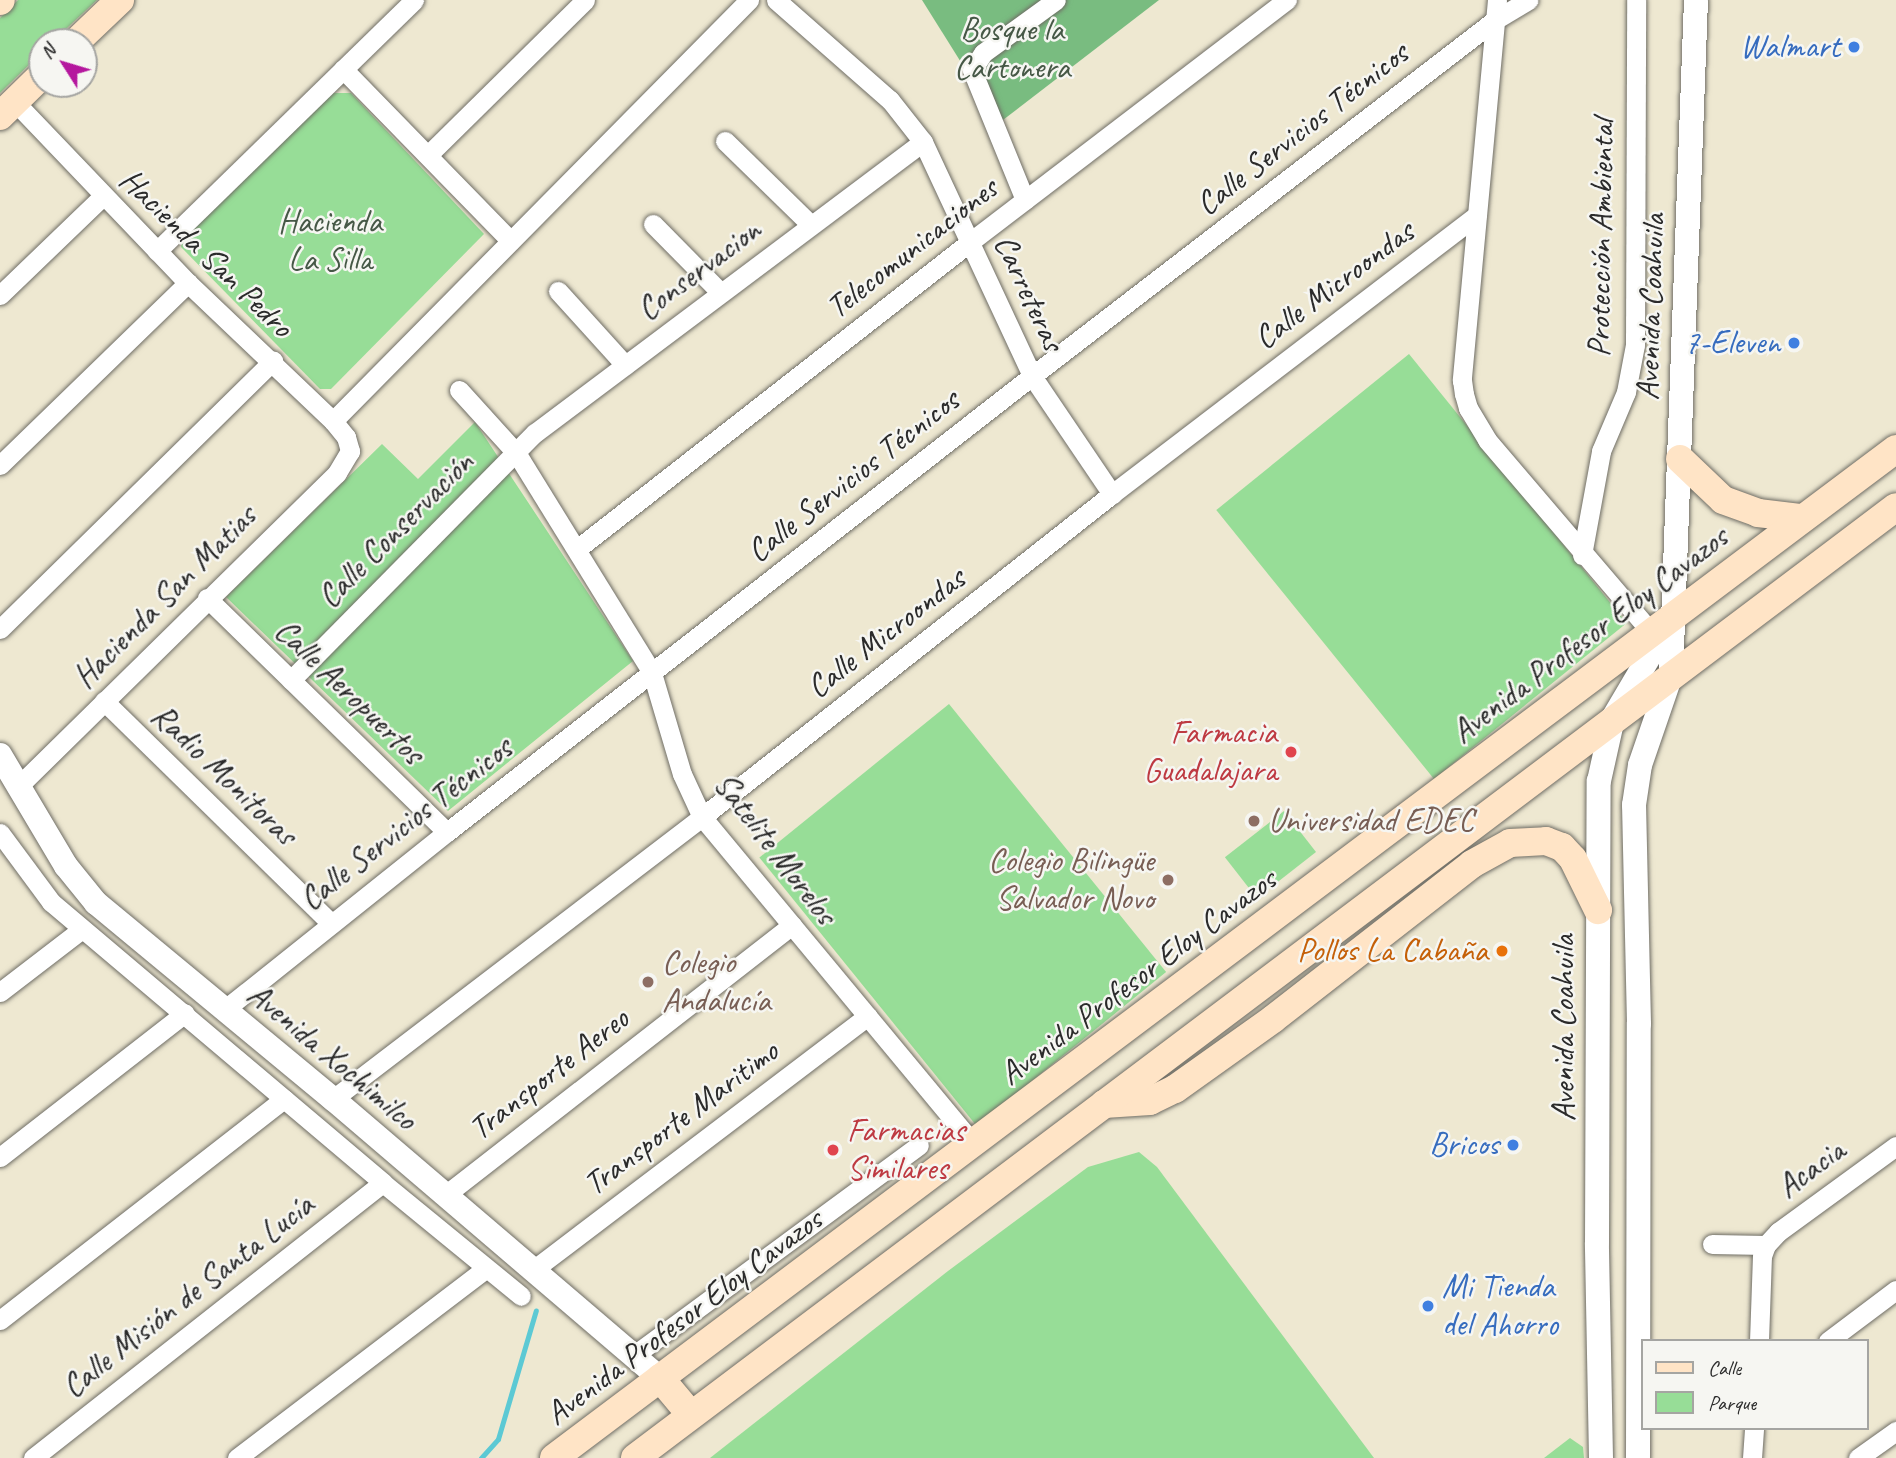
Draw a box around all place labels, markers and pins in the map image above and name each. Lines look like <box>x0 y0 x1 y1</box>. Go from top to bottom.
place label: Walmart <box>1740 27 1840 67</box>
marker: Walmart <box>1846 39 1862 55</box>
place label: 7-Eleven <box>1684 323 1780 363</box>
marker: 7-Eleven <box>1786 335 1802 351</box>
place label: Farmacia Guadalajara <box>1144 713 1277 791</box>
marker: Farmacia Guadalajara <box>1283 744 1299 760</box>
place label: Universidad EDEC <box>1268 801 1474 841</box>
marker: Universidad EDEC <box>1246 813 1262 829</box>
place label: Colegio Bilingüe Salvador Novo <box>988 841 1154 919</box>
marker: Colegio Bilingüe Salvador Novo <box>1160 872 1176 888</box>
place label: Pollos La Cabaña <box>1297 931 1488 971</box>
place label: Colegio Andalucía <box>662 943 771 1021</box>
marker: Pollos La Cabaña <box>1494 943 1510 959</box>
marker: Colegio Andalucía <box>640 974 656 990</box>
place label: Farmacias Similares <box>847 1111 965 1189</box>
place label: Bricos <box>1429 1125 1499 1165</box>
marker: Bricos <box>1505 1137 1521 1153</box>
marker: Farmacias Similares <box>825 1142 841 1158</box>
place label: Mi Tienda del Ahorro <box>1442 1267 1558 1345</box>
marker: Mi Tienda del Ahorro <box>1420 1298 1436 1314</box>

